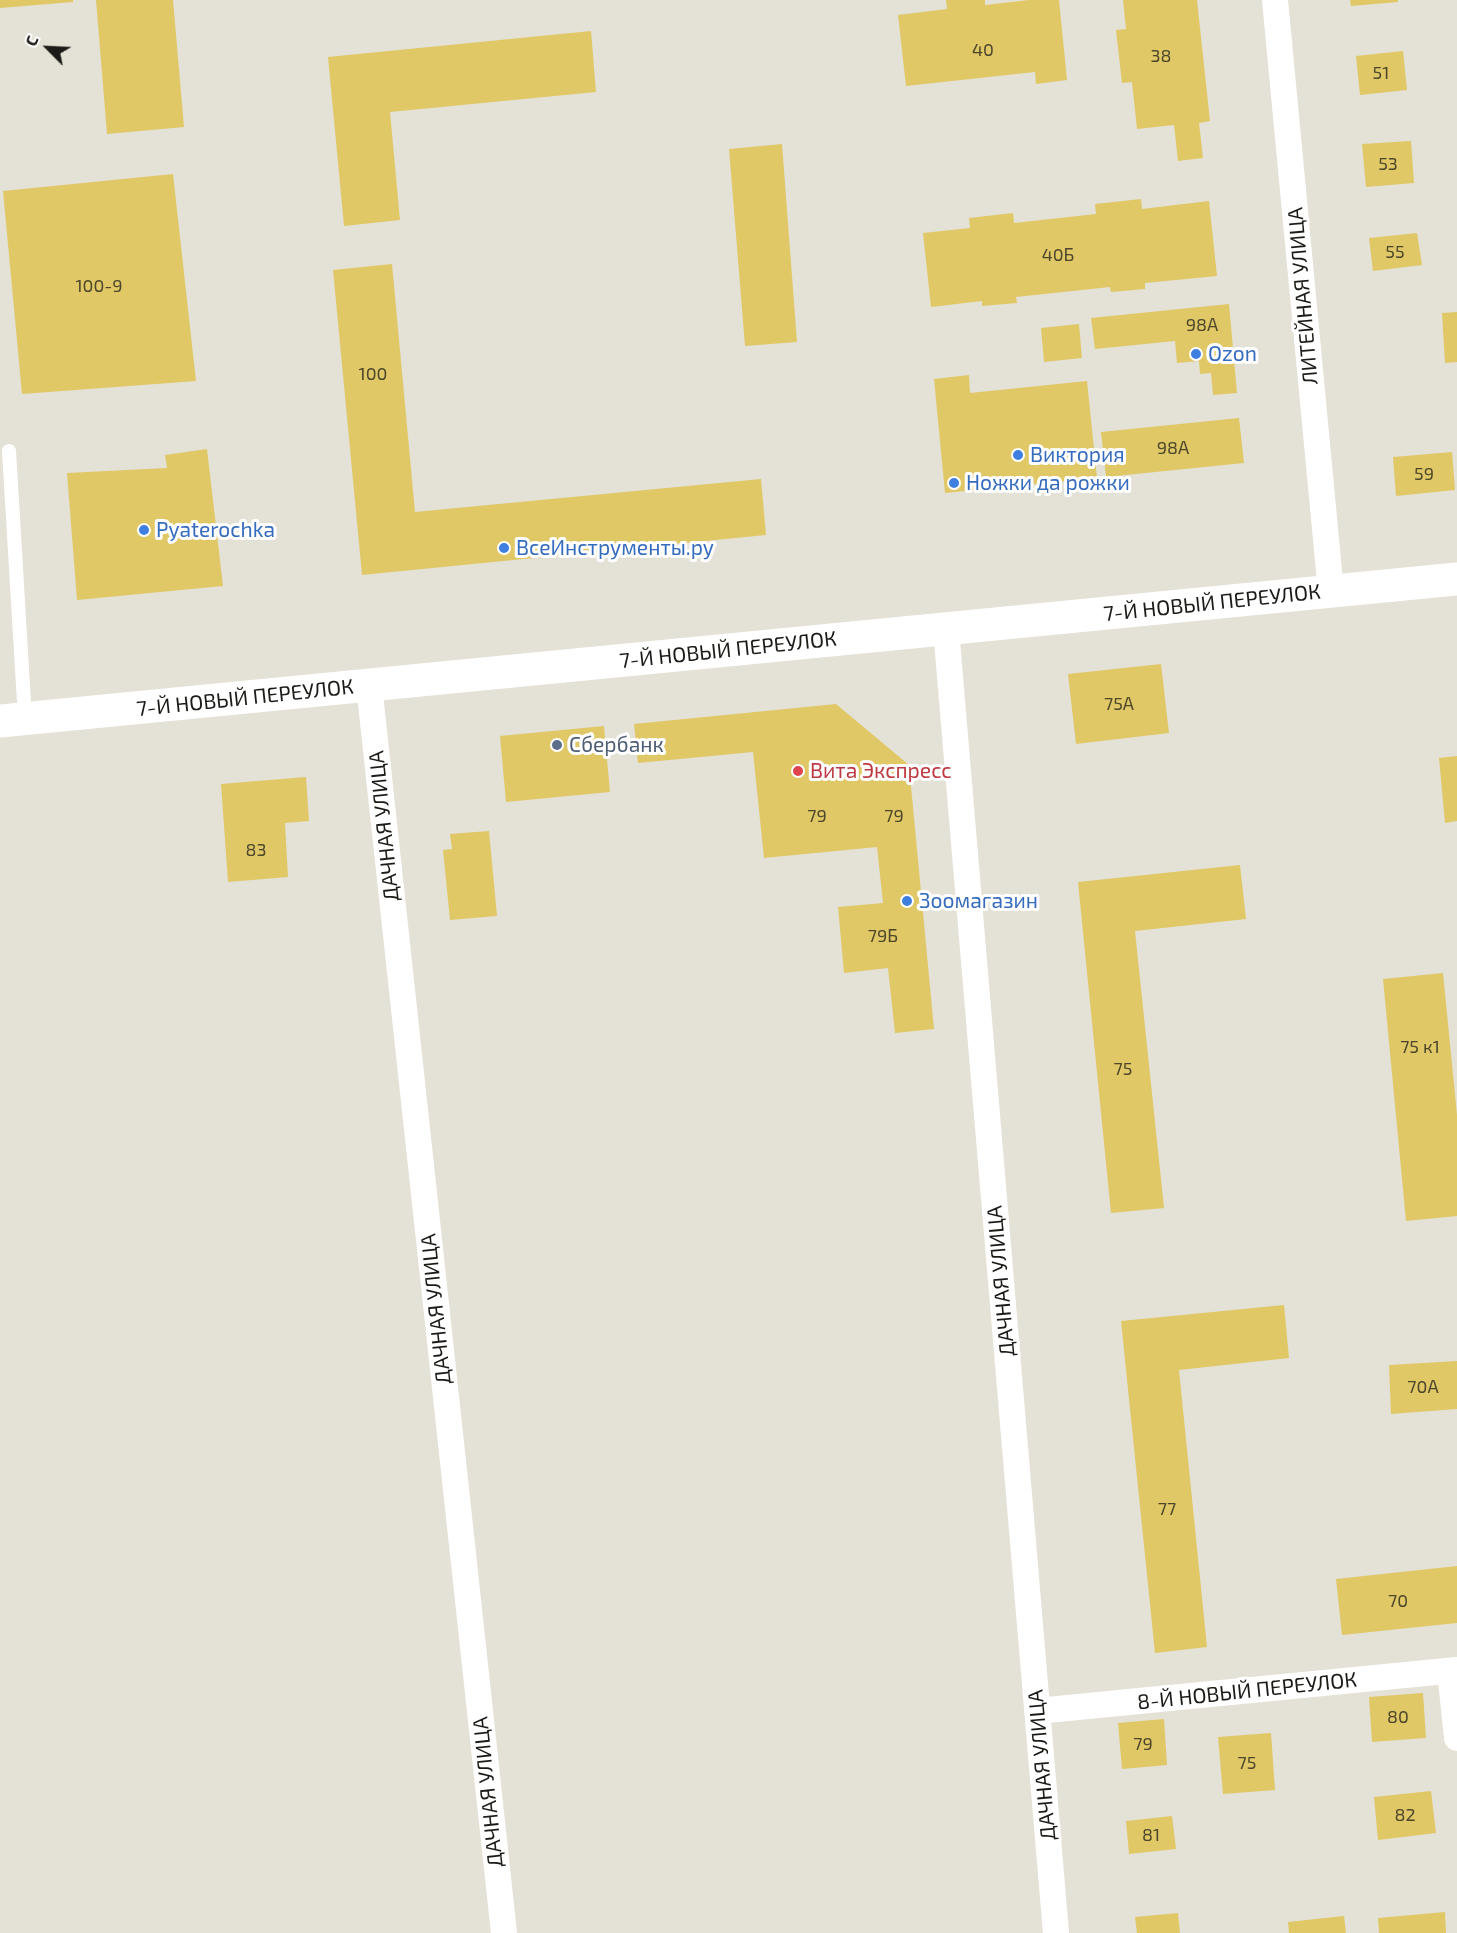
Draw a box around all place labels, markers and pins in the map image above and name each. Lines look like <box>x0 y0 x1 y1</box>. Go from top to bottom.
place label: Ozon <box>1208 341 1257 367</box>
marker: Ozon <box>1189 347 1203 361</box>
place label: Виктория <box>1030 442 1125 468</box>
marker: Виктория <box>1011 448 1025 462</box>
place label: Ножки да рожки <box>966 470 1130 496</box>
marker: Ножки да рожки <box>947 476 961 490</box>
place label: Pyaterochka <box>156 517 275 543</box>
marker: Pyaterochka <box>137 523 151 537</box>
place label: ВсеИнструменты.ру <box>516 535 714 561</box>
marker: ВсеИнструменты.ру <box>497 541 511 555</box>
place label: Сбербанк <box>569 732 664 758</box>
marker: Сбербанк <box>550 738 564 752</box>
place label: Вита Экспресс <box>810 758 952 784</box>
marker: Вита Экспресс <box>791 764 805 778</box>
place label: Зоомагазин <box>919 888 1038 914</box>
marker: Зоомагазин <box>900 894 914 908</box>

